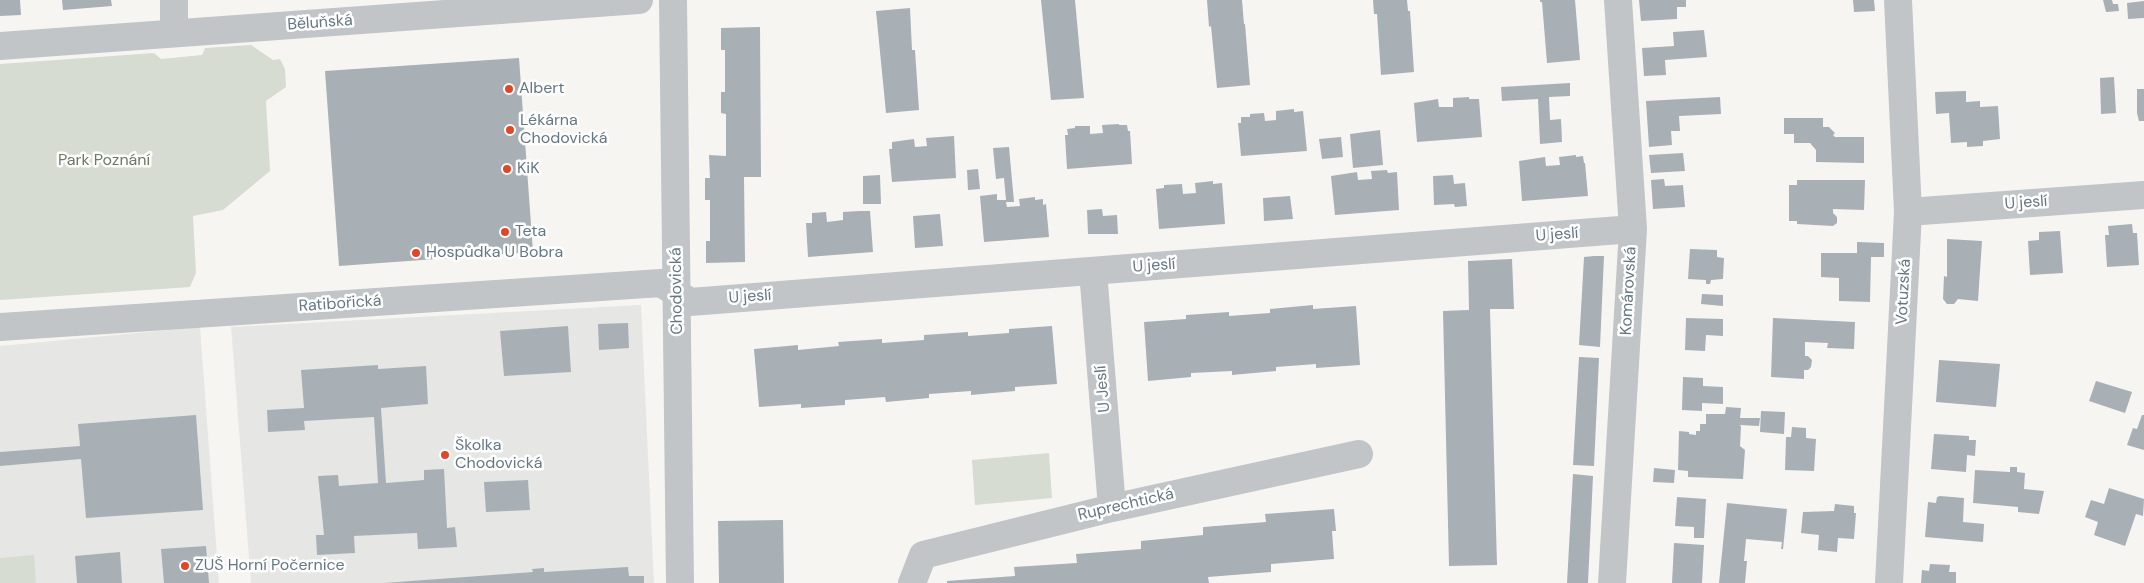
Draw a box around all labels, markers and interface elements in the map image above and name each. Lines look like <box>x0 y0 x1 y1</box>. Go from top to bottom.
street label: Běluňská <box>287 11 353 35</box>
place label: Albert <box>519 79 564 99</box>
marker: Albert <box>503 83 515 95</box>
place label: Lékárna Chodovická <box>520 111 607 149</box>
marker: Lékárna Chodovická <box>504 124 516 136</box>
park label: Park Poznání <box>58 151 150 171</box>
place label: KiK <box>517 159 540 179</box>
marker: KiK <box>501 163 513 175</box>
street label: U jeslí <box>2004 192 2048 214</box>
place label: Teta <box>515 222 546 242</box>
street label: U jeslí <box>1535 224 1579 246</box>
marker: Teta <box>499 226 511 238</box>
place label: Hospůdka U Bobra <box>426 243 563 263</box>
street label: Komárovská <box>1617 246 1641 336</box>
marker: Hospůdka U Bobra <box>410 247 422 259</box>
street label: Chodovická <box>667 247 687 335</box>
street label: U jeslí <box>1132 255 1176 277</box>
street label: Votuzská <box>1893 258 1915 326</box>
street label: U jeslí <box>728 286 772 308</box>
street label: Ratibořická <box>298 292 382 316</box>
street label: U Jeslí <box>1091 365 1115 413</box>
place label: Školka Chodovická <box>455 436 542 474</box>
marker: Školka Chodovická <box>439 449 451 461</box>
street label: Ruprechtická <box>1076 485 1176 525</box>
place label: ZUŠ Horní Počernice <box>195 556 345 576</box>
marker: ZUŠ Horní Počernice <box>179 560 191 572</box>

